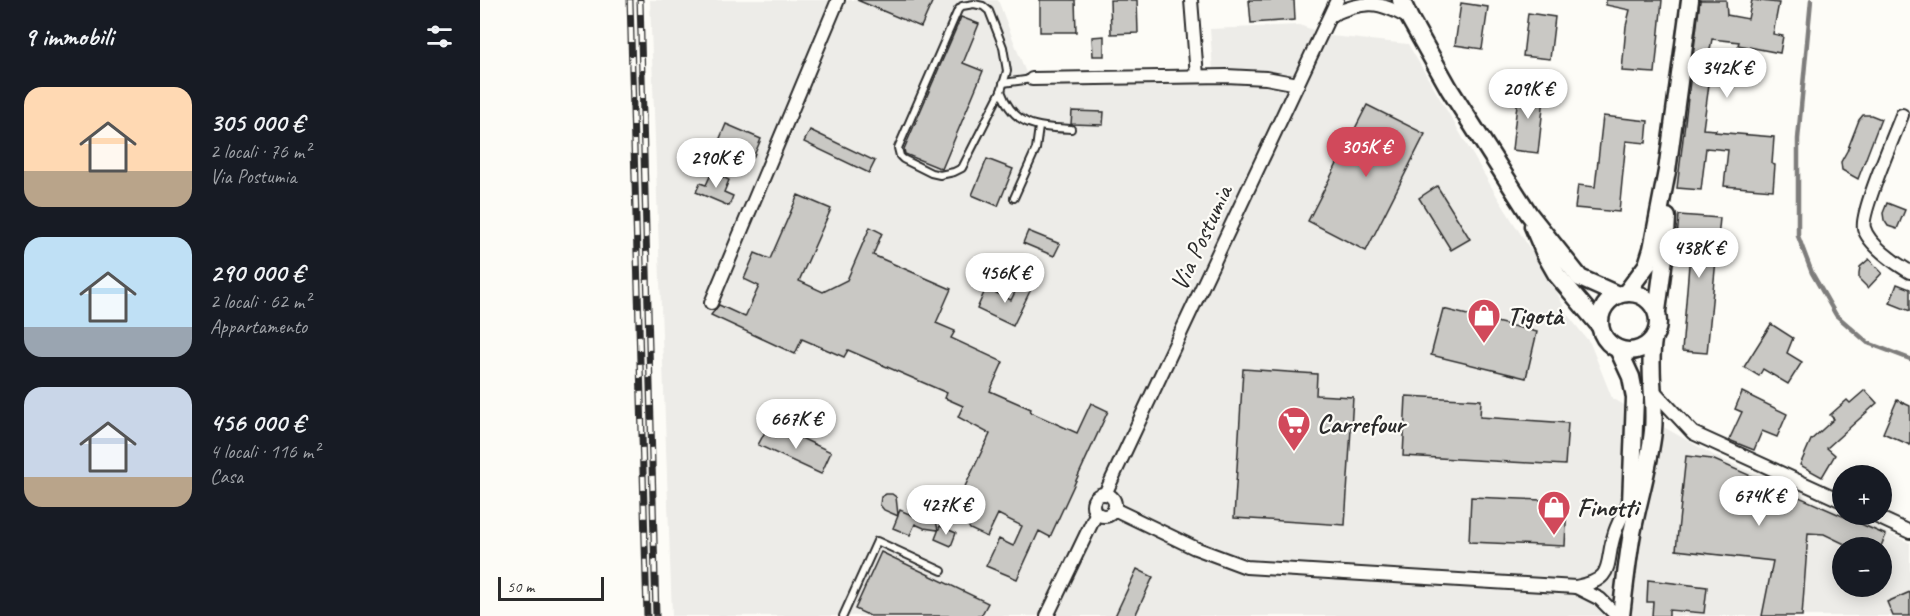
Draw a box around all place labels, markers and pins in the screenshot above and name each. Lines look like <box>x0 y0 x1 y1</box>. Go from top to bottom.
pin: 342K € <box>1678 48 1776 99</box>
pin: 209K € <box>1479 69 1577 120</box>
pin: 305K € <box>1317 127 1415 178</box>
pin: 290K € <box>667 138 765 189</box>
pin: 438K € <box>1650 228 1748 279</box>
pin: 456K € <box>956 253 1054 304</box>
shop icon: Tigotà <box>1466 297 1502 344</box>
place label: Tigotà <box>1507 299 1565 332</box>
pin: 667K € <box>747 399 845 450</box>
supermarket icon: Carrefour <box>1276 405 1312 452</box>
place label: Carrefour <box>1317 407 1407 440</box>
pin: 674K € <box>1710 476 1808 527</box>
pin: 427K € <box>897 485 995 536</box>
shop icon: Finotti <box>1536 489 1572 536</box>
place label: Finotti <box>1577 491 1642 524</box>

